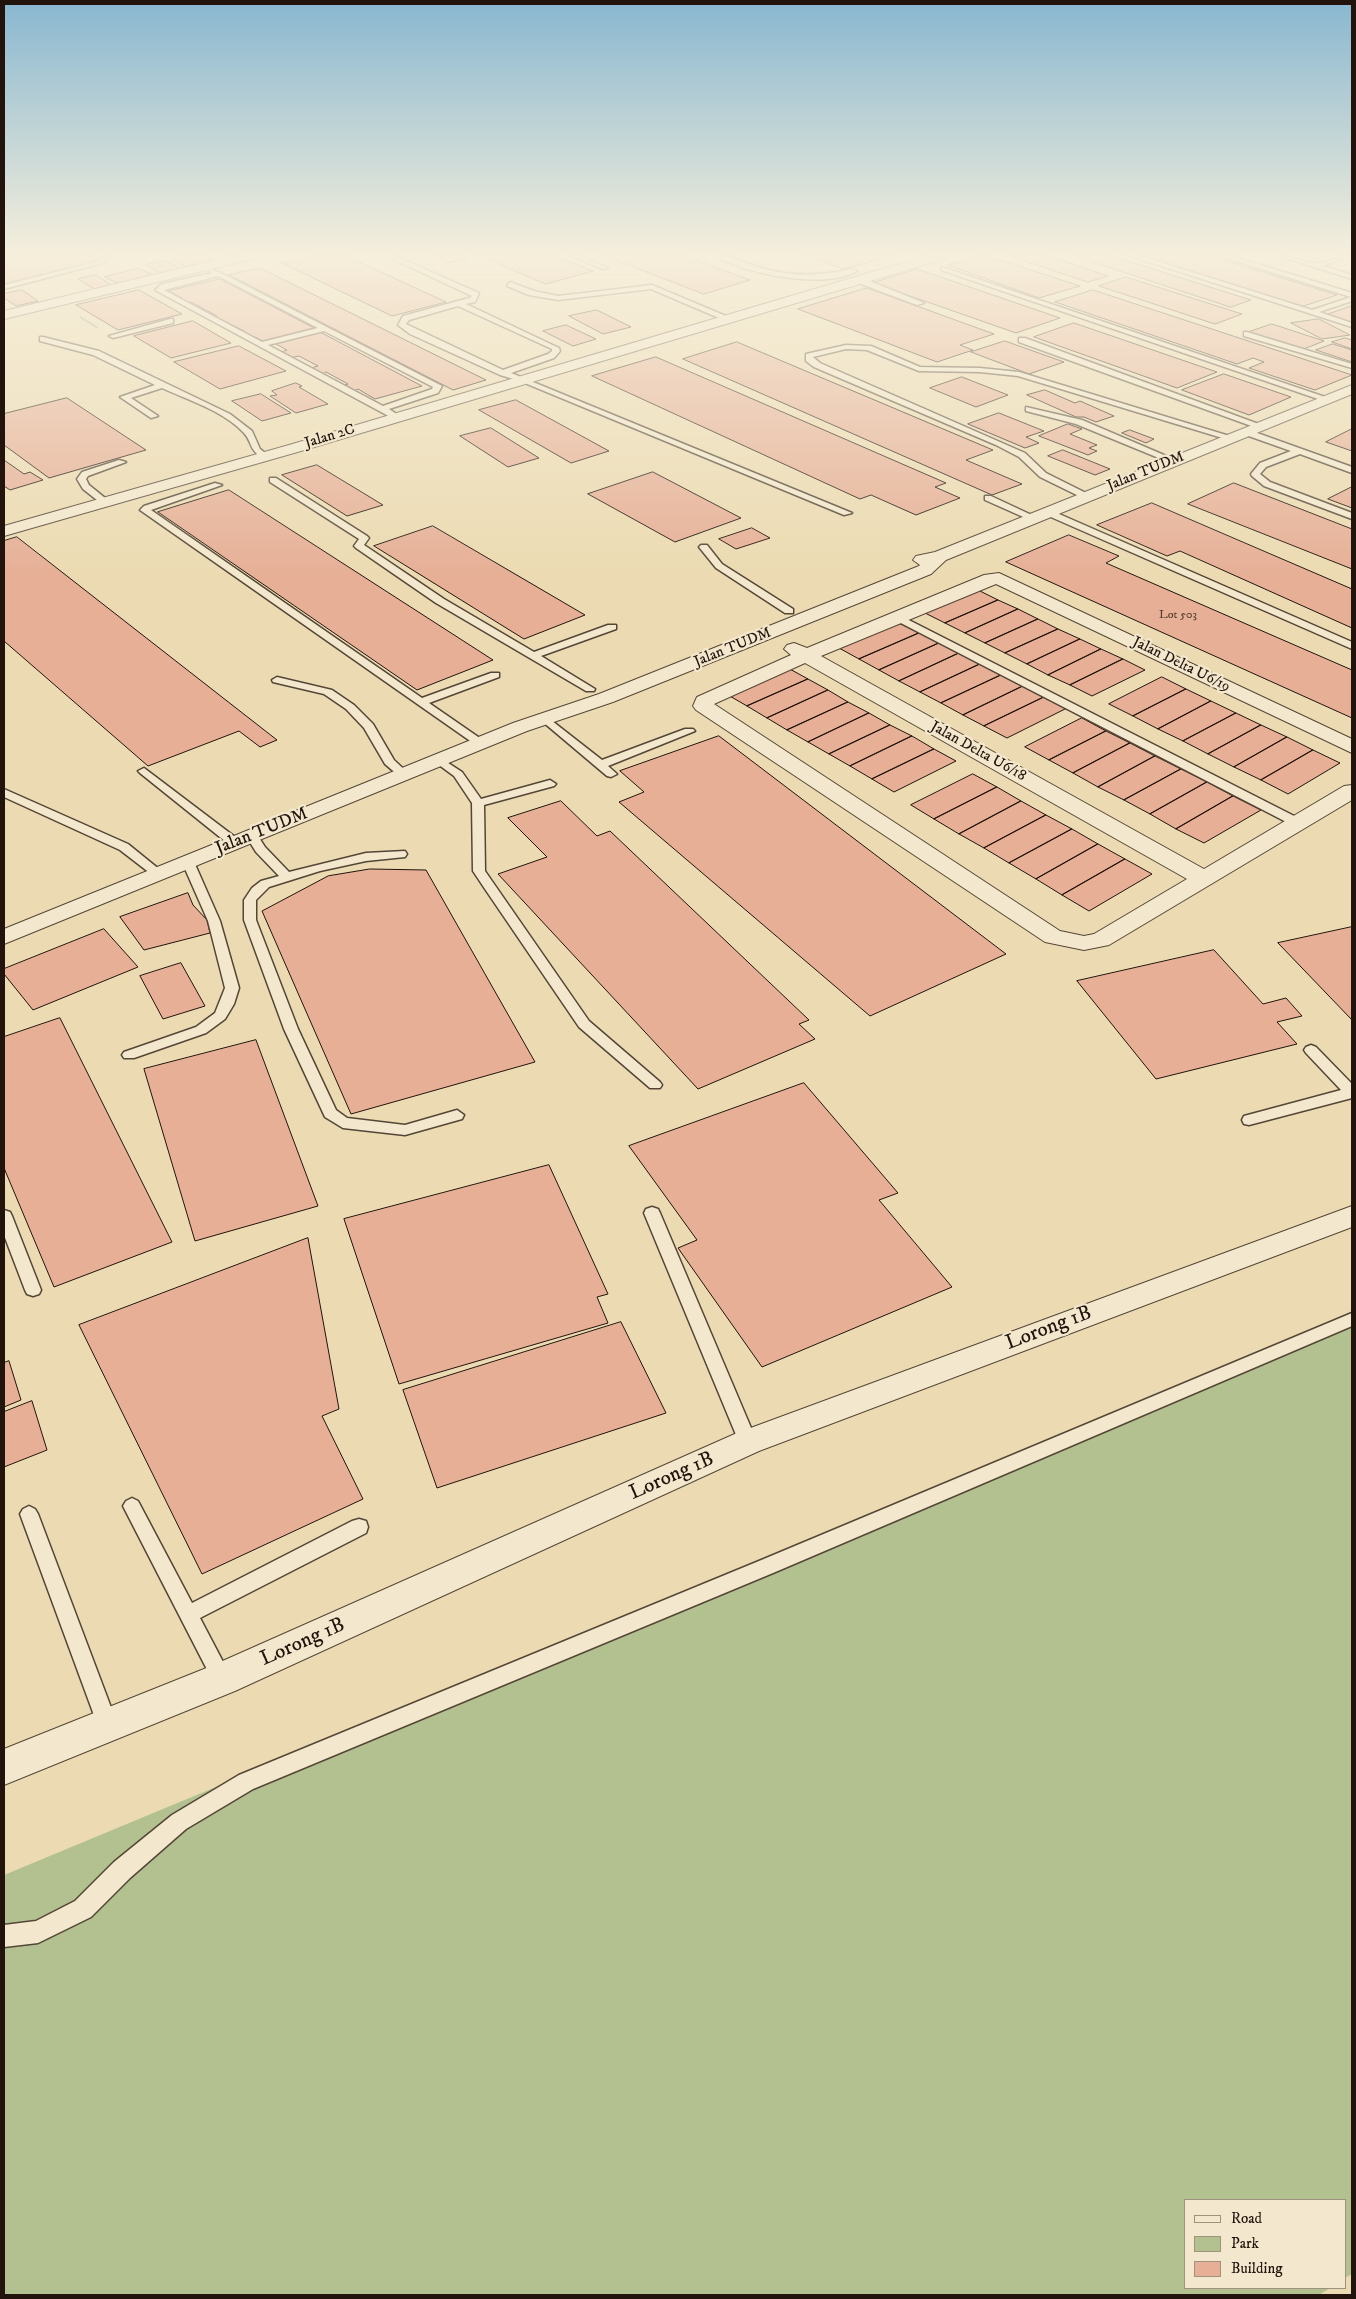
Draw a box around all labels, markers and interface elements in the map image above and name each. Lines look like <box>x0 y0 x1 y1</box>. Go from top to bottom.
street label: Jalan 2C <box>303 421 357 453</box>
street label: Jalan TUDM <box>1105 448 1187 496</box>
house number: Lot 503 <box>1159 609 1197 623</box>
street label: Jalan TUDM <box>692 624 774 672</box>
street label: Jalan Delta U6/19 <box>1129 634 1233 696</box>
street label: Jalan Delta U6/18 <box>927 718 1029 786</box>
street label: Jalan TUDM <box>213 804 311 860</box>
street label: Lorong 1B <box>1002 1301 1096 1357</box>
street label: Lorong 1B <box>626 1447 718 1507</box>
street label: Lorong 1B <box>257 1613 349 1673</box>
legend <box>1184 2199 1346 2289</box>
text: Road <box>1231 2209 1262 2228</box>
text: Park <box>1231 2234 1259 2253</box>
text: Building <box>1231 2259 1283 2278</box>

